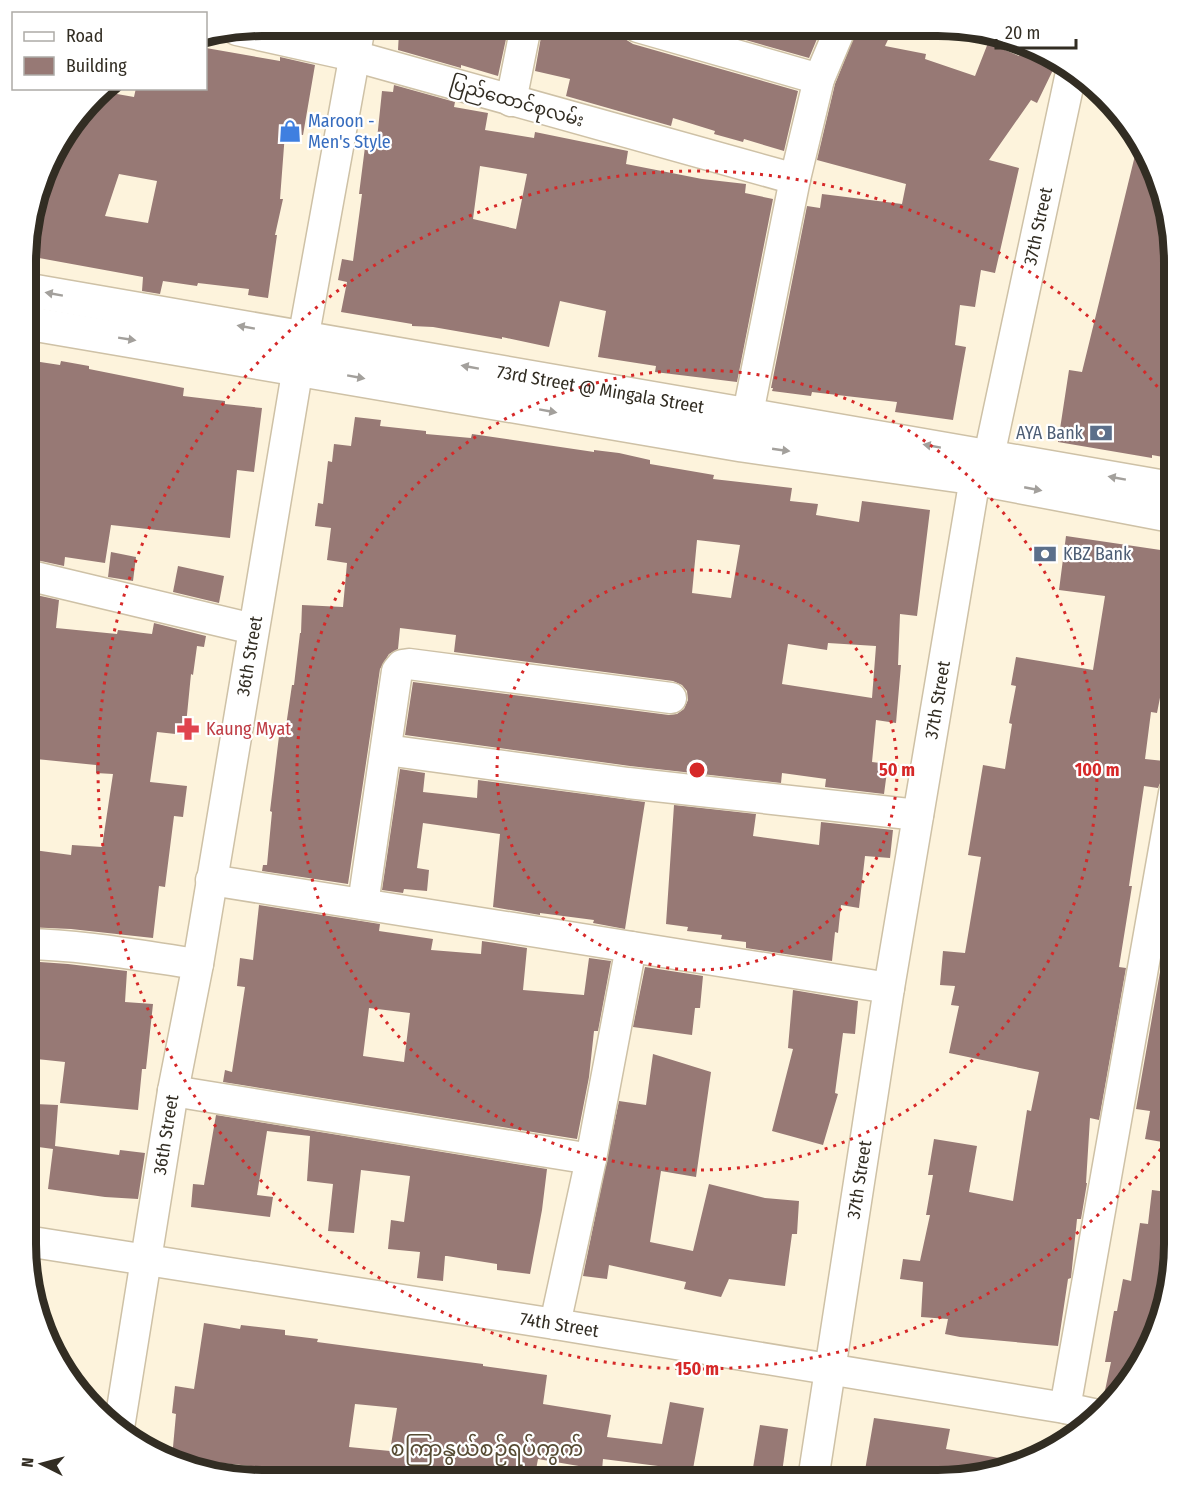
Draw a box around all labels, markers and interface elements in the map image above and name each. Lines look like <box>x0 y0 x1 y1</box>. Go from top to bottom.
legend <box>12 12 207 90</box>
scale bar <box>996 12 1076 50</box>
text: 20 m <box>1005 22 1040 44</box>
text: Road <box>66 25 103 47</box>
text: Building <box>66 55 127 77</box>
street label: ပြည်ထောင်စုလမ်း <box>446 70 587 135</box>
place label: Maroon - Men's Style <box>308 110 391 153</box>
shop icon: Maroon - Men's Style <box>277 118 303 144</box>
street label: 37th Street <box>1019 185 1057 267</box>
one-way arrow <box>44 289 63 298</box>
one-way arrow <box>237 323 256 332</box>
one-way arrow <box>117 335 136 344</box>
street label: 73rd Street @ Mingala Street <box>495 361 706 418</box>
one-way arrow <box>461 362 480 371</box>
one-way arrow <box>346 373 365 382</box>
one-way arrow <box>538 407 557 416</box>
bank icon: AYA Bank <box>1088 420 1114 446</box>
place label: AYA Bank <box>1016 422 1084 444</box>
one-way arrow <box>922 441 941 450</box>
one-way arrow <box>772 446 791 455</box>
one-way arrow <box>1107 474 1126 483</box>
one-way arrow <box>1024 485 1043 494</box>
bank icon: KBZ Bank <box>1032 541 1058 567</box>
place label: KBZ Bank <box>1063 543 1132 565</box>
street label: 36th Street <box>232 614 267 698</box>
street label: 37th Street <box>920 659 955 741</box>
pharmacy icon: Kaung Myat <box>175 716 201 742</box>
place label: Kaung Myat <box>206 718 291 740</box>
text: 50 m <box>879 759 915 781</box>
text: 100 m <box>1075 759 1119 781</box>
centre of rings <box>687 760 707 780</box>
street label: 36th Street <box>149 1093 183 1176</box>
street label: 37th Street <box>842 1139 876 1220</box>
street label: 74th Street <box>519 1308 601 1342</box>
text: 150 m <box>675 1358 719 1380</box>
district label: စကြာနွယ်စဉ်ရပ်ကွက် <box>391 1433 583 1466</box>
north arrow <box>12 1434 72 1494</box>
text: N <box>18 1457 38 1468</box>

